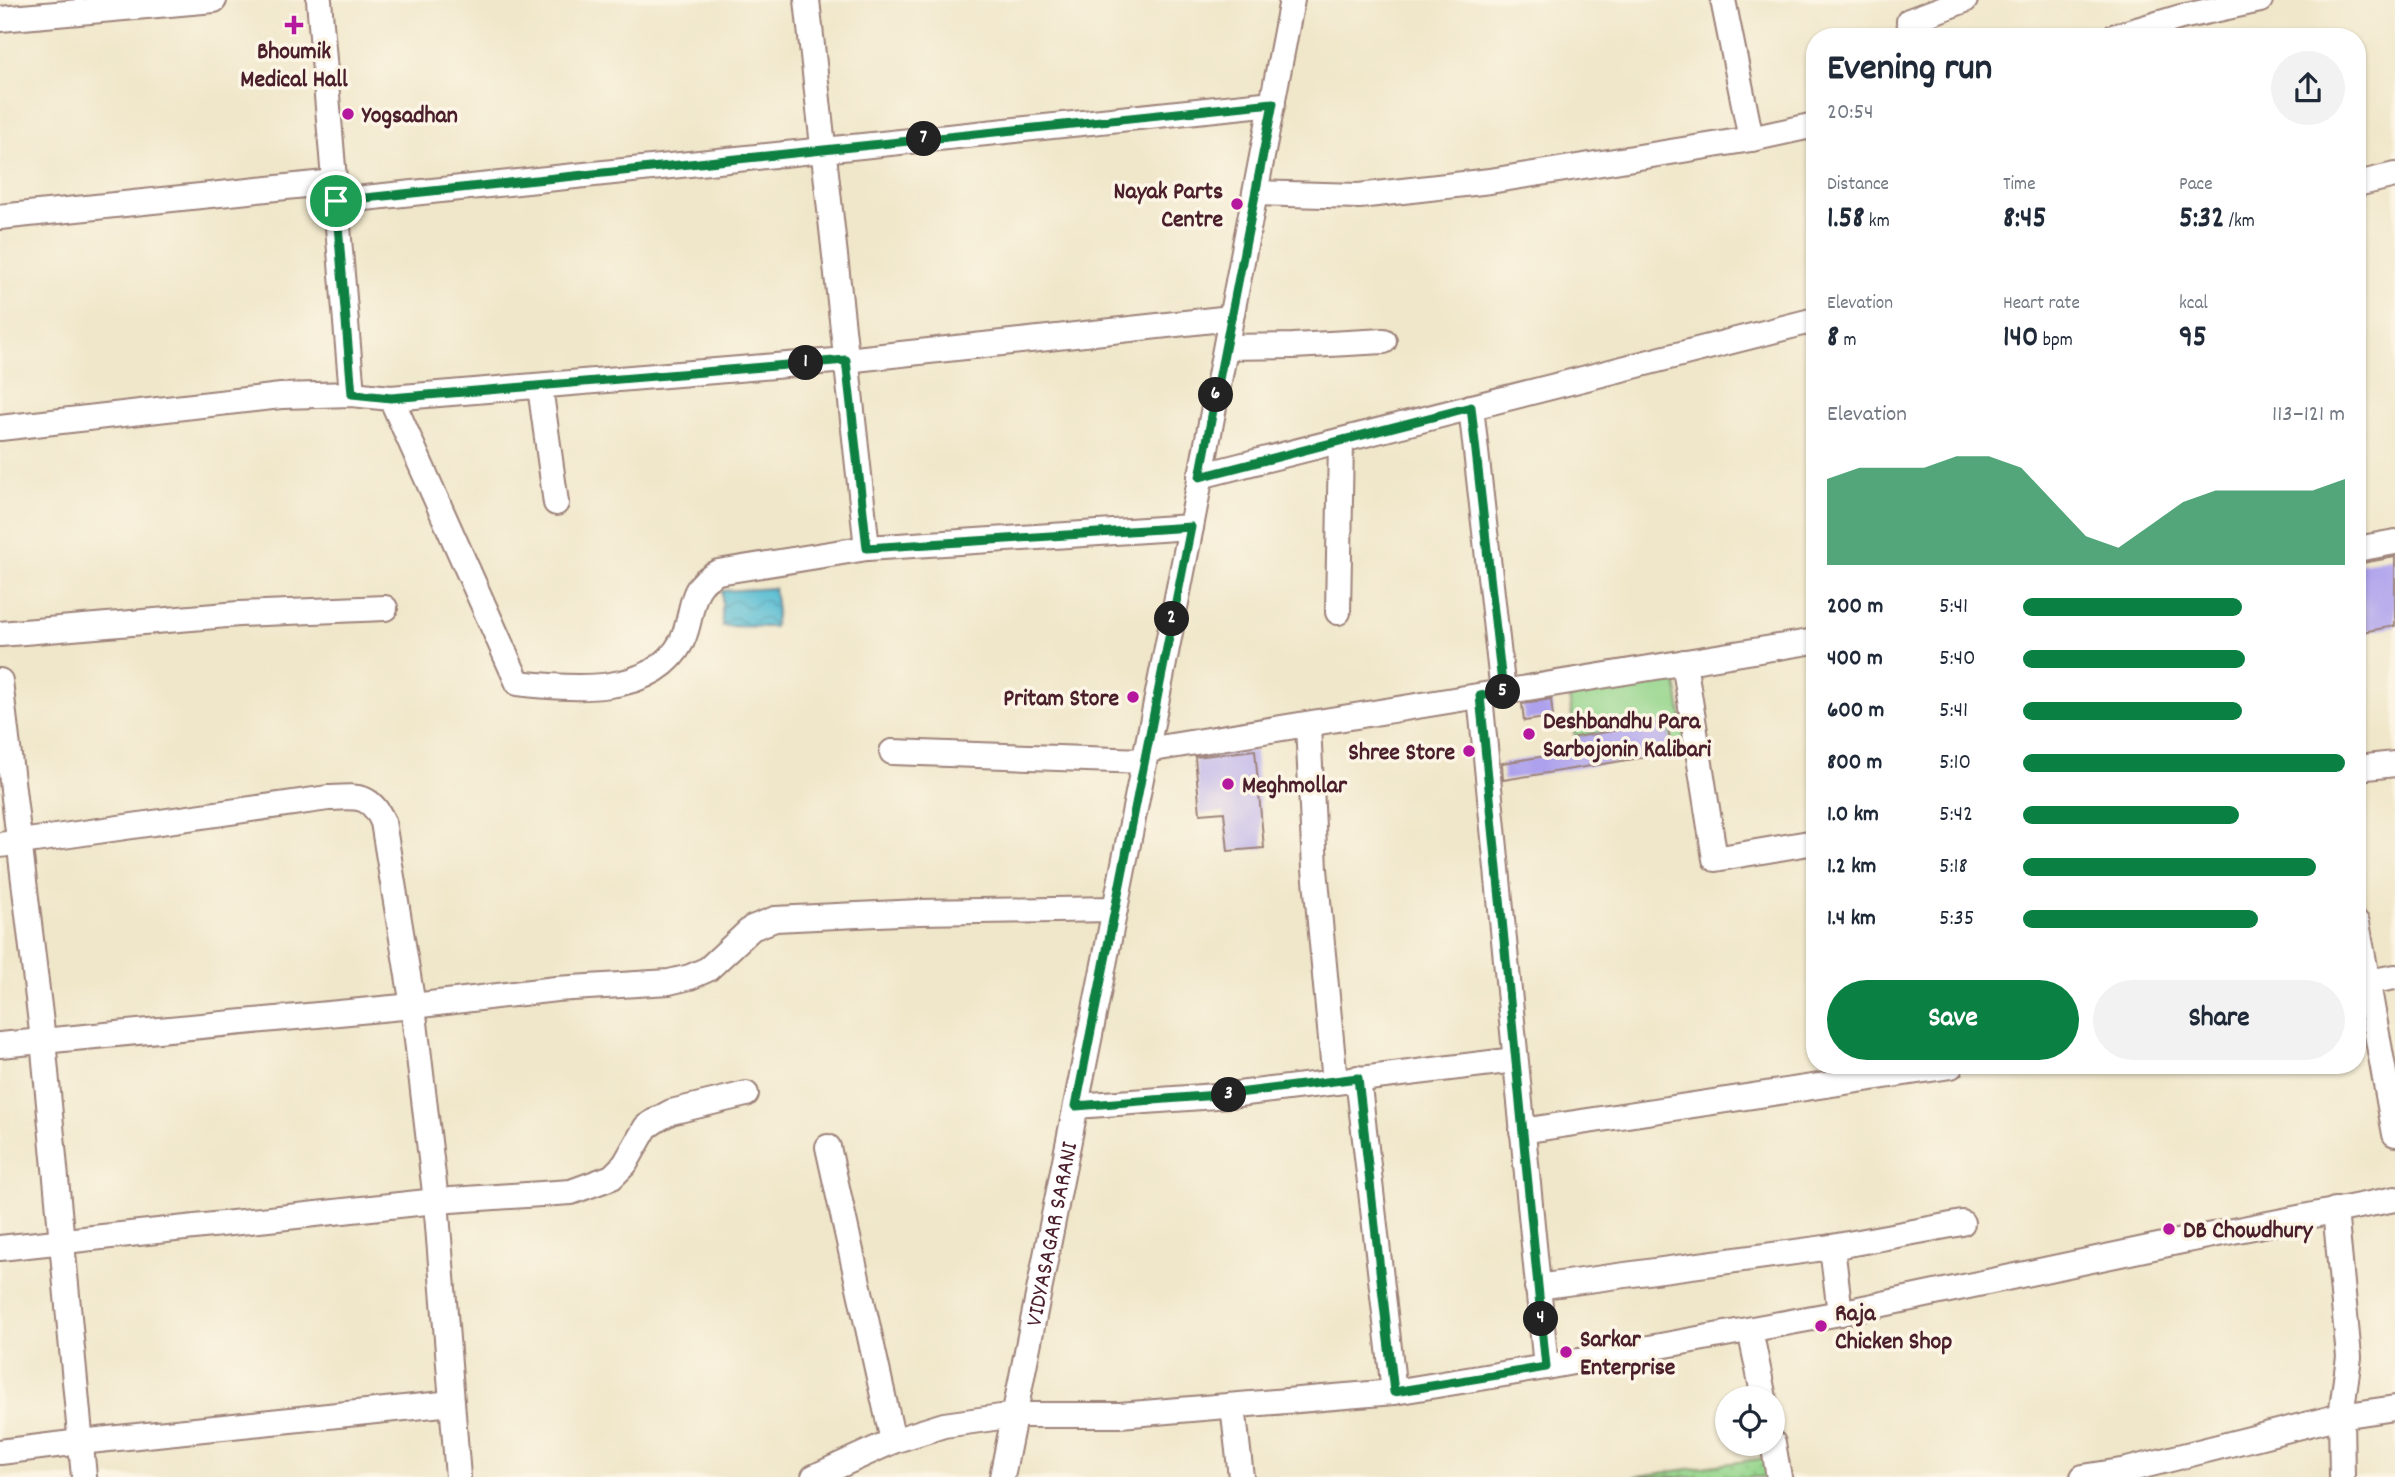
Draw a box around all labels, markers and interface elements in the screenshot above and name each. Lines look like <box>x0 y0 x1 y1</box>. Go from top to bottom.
marker: Bhoumik Medical Hall <box>286 17 302 33</box>
place label: Bhoumik Medical Hall <box>240 36 348 98</box>
text: Evening run <box>1827 43 1992 98</box>
button: share <box>2271 51 2345 125</box>
text: 20:54 <box>1827 97 1874 130</box>
place label: Yogsadhan <box>361 100 458 134</box>
marker: Yogsadhan <box>340 106 356 122</box>
pin: 7 <box>906 122 942 156</box>
text: 7 <box>920 125 927 152</box>
pin <box>306 171 366 231</box>
text: Distance <box>1827 172 1889 199</box>
text: Time <box>2003 172 2036 199</box>
text: Pace <box>2179 172 2213 199</box>
place label: Nayak Parts Centre <box>1114 176 1223 238</box>
icon: arrive <box>317 182 355 220</box>
marker: Nayak Parts Centre <box>1229 196 1245 212</box>
text: 1.58 <box>1827 199 1864 242</box>
text: 8:45 <box>2003 199 2046 242</box>
text: 5:32 <box>2179 199 2224 242</box>
text: km <box>1864 209 1890 236</box>
text: /km <box>2224 209 2255 236</box>
text: Elevation <box>1827 291 1893 318</box>
text: Heart rate <box>2003 291 2080 318</box>
text: kcal <box>2179 291 2208 318</box>
text: 8 <box>1827 318 1839 361</box>
text: 140 <box>2003 318 2038 361</box>
text: 95 <box>2179 318 2207 361</box>
text: m <box>1839 328 1856 355</box>
text: bpm <box>2038 328 2073 355</box>
pin: 1 <box>788 346 824 380</box>
text: 1 <box>803 349 808 376</box>
pin: 6 <box>1198 378 1234 412</box>
text: 6 <box>1211 381 1220 408</box>
text: Elevation <box>1827 399 1907 432</box>
text: 113–121 m <box>2272 399 2345 432</box>
text: 200 m <box>1827 591 1883 624</box>
text: 5:41 <box>1939 591 1968 624</box>
pin: 2 <box>1154 602 1190 636</box>
text: 2 <box>1167 605 1176 632</box>
text: 400 m <box>1827 643 1883 676</box>
text: 5:40 <box>1939 643 1976 676</box>
pin: 5 <box>1486 674 1520 710</box>
text: 5 <box>1498 678 1507 705</box>
place label: Pritam Store <box>1003 683 1119 717</box>
marker: Pritam Store <box>1125 689 1141 705</box>
text: 600 m <box>1827 695 1884 728</box>
text: 5:41 <box>1939 695 1968 728</box>
place label: Deshbandhu Para Sarbojonin Kalibari <box>1543 706 1712 768</box>
marker: Deshbandhu Para Sarbojonin Kalibari <box>1521 726 1537 742</box>
place label: Shree Store <box>1348 737 1455 771</box>
marker: Shree Store <box>1461 743 1477 759</box>
text: 800 m <box>1827 747 1882 780</box>
text: 5:10 <box>1939 747 1971 780</box>
place label: Meghmollar <box>1242 770 1348 804</box>
marker: Meghmollar <box>1220 776 1236 792</box>
text: 1.0 km <box>1827 799 1879 832</box>
text: 5:42 <box>1939 799 1973 832</box>
text: 1.2 km <box>1827 851 1876 884</box>
text: 5:18 <box>1939 851 1968 884</box>
text: 1.4 km <box>1827 903 1876 936</box>
text: 5:35 <box>1939 903 1974 936</box>
button: Save <box>1827 980 2079 1060</box>
button: Share <box>2093 980 2345 1060</box>
pin: 3 <box>1212 1078 1246 1112</box>
text: 3 <box>1224 1081 1233 1108</box>
street label: VIDYASAGAR SARANI <box>1018 1139 1088 1330</box>
place label: DB Chowdhury <box>2183 1215 2314 1249</box>
marker: DB Chowdhury <box>2161 1221 2177 1237</box>
place label: Raja Chicken Shop <box>1835 1298 1952 1360</box>
pin: 4 <box>1524 1302 1558 1336</box>
text: 4 <box>1537 1305 1544 1332</box>
marker: Raja Chicken Shop <box>1813 1318 1829 1334</box>
place label: Sarkar Enterprise <box>1580 1324 1676 1386</box>
marker: Sarkar Enterprise <box>1558 1344 1574 1360</box>
map controls <box>1715 1386 1785 1456</box>
button: locate <box>1715 1386 1785 1456</box>

